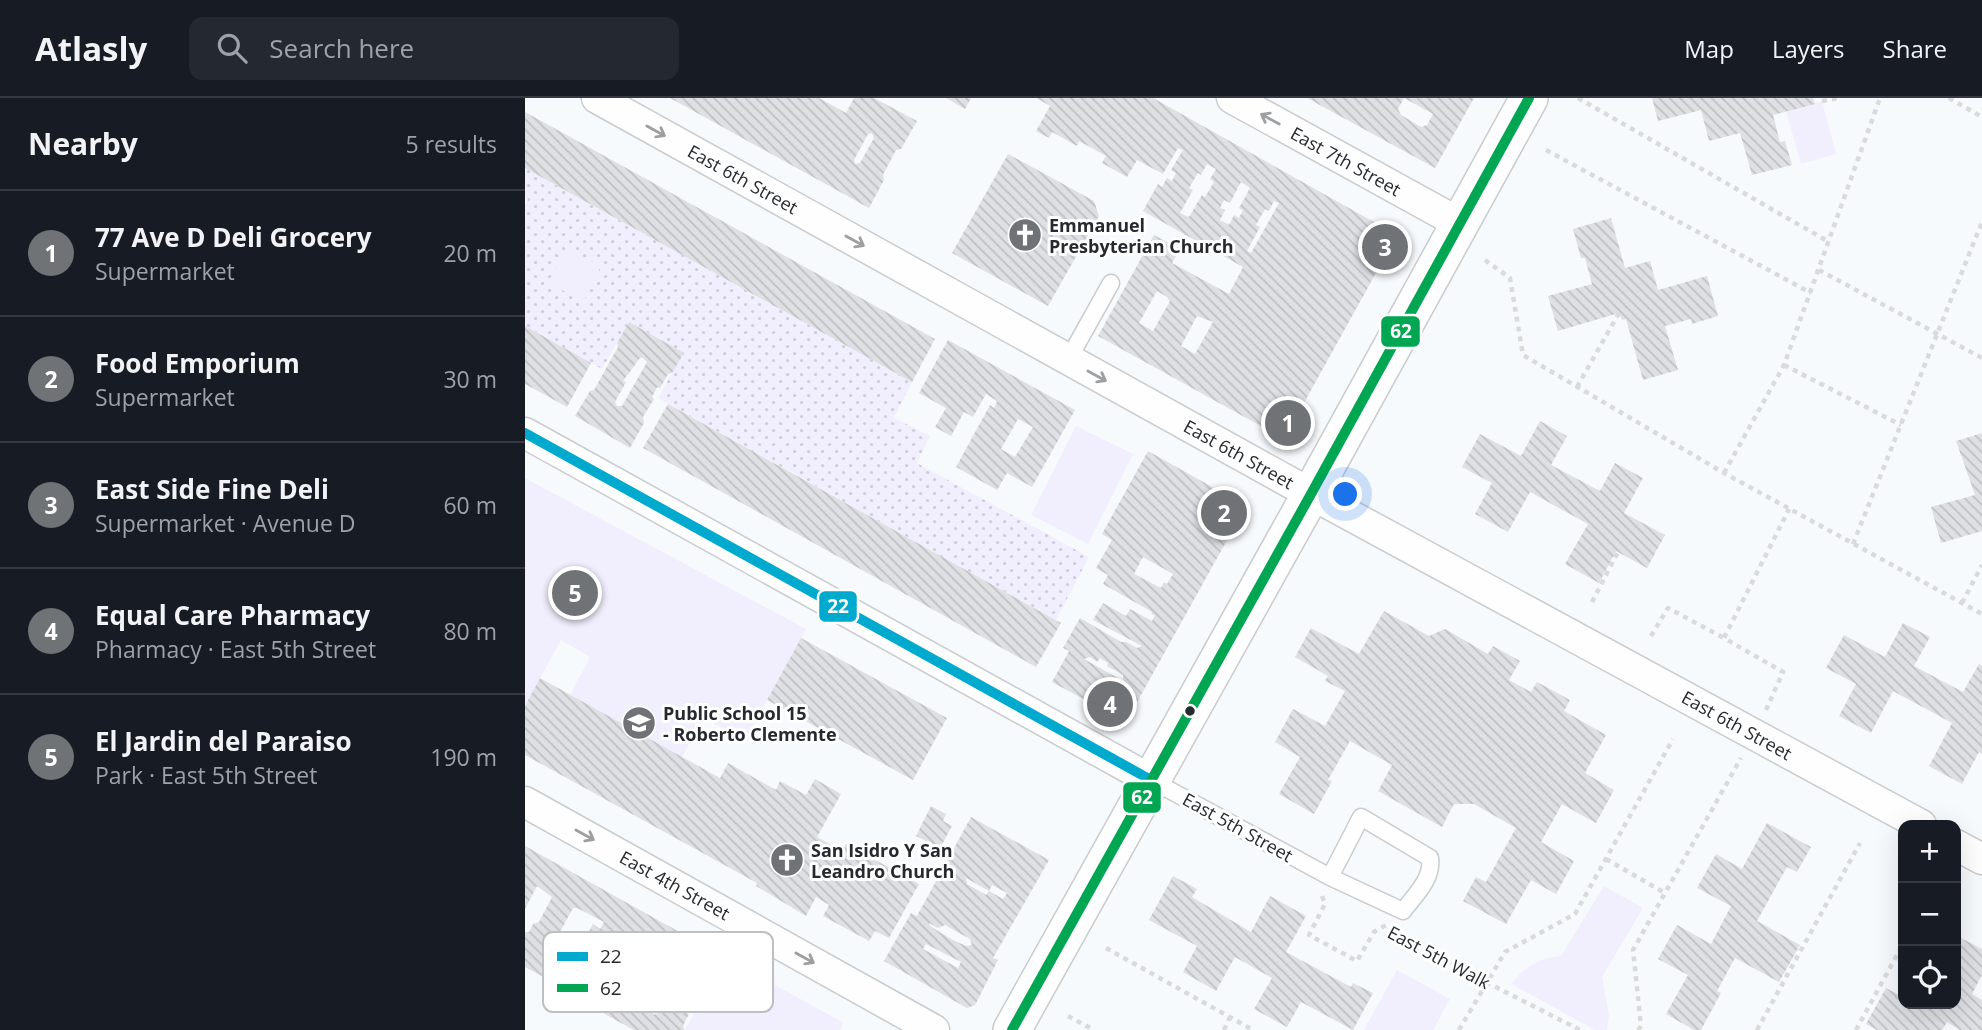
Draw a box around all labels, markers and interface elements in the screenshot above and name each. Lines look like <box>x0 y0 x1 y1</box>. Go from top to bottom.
search box <box>189 17 679 80</box>
text: Atlasly <box>35 26 147 71</box>
icon: search <box>213 29 251 67</box>
text: Search here <box>269 30 414 66</box>
text: Map <box>1684 32 1734 65</box>
text: Layers <box>1772 32 1845 65</box>
text: Share <box>1883 32 1947 65</box>
one-way arrow <box>1261 112 1281 126</box>
street label: East 7th Street <box>1287 121 1405 201</box>
text: Nearby <box>28 123 138 164</box>
one-way arrow <box>646 124 666 138</box>
text: 5 results <box>406 128 497 160</box>
street label: East 6th Street <box>684 139 802 219</box>
place label: Emmanuel Presbyterian Church <box>1049 213 1234 258</box>
church icon: Emmanuel Presbyterian Church <box>1006 216 1044 254</box>
text: 77 Ave D Deli Grocery <box>95 219 372 255</box>
pin: 3 <box>1362 221 1408 273</box>
one-way arrow <box>845 234 865 248</box>
text: 1 <box>44 237 58 269</box>
text: 20 m <box>443 237 497 269</box>
text: Supermarket <box>95 255 235 287</box>
line badge: 62 <box>1380 315 1421 348</box>
text: 62 <box>1390 318 1412 344</box>
text: Food Emporium <box>95 345 300 381</box>
text: 2 <box>44 363 58 395</box>
text: 30 m <box>443 363 497 395</box>
one-way arrow <box>1086 369 1107 383</box>
text: Supermarket <box>95 381 235 413</box>
pin: 1 <box>1265 397 1311 449</box>
street label: East 6th Street <box>1180 414 1298 494</box>
text: East Side Fine Deli <box>95 471 329 507</box>
your location <box>1328 477 1362 511</box>
pin: 2 <box>1201 487 1247 539</box>
text: 3 <box>44 489 58 521</box>
text: 60 m <box>443 489 497 521</box>
text: Supermarket · Avenue D <box>95 507 356 539</box>
pin: 5 <box>552 567 598 619</box>
line badge: 22 <box>818 590 858 623</box>
text: 22 <box>827 593 849 619</box>
text: Equal Care Pharmacy <box>95 597 370 633</box>
text: 4 <box>44 615 58 647</box>
text: 80 m <box>443 615 497 647</box>
text: Pharmacy · East 5th Street <box>95 633 376 665</box>
pin: 4 <box>1087 678 1133 730</box>
street label: East 6th Street <box>1678 685 1796 765</box>
place label: Public School 15 - Roberto Clemente <box>663 701 837 746</box>
school or university icon: Public School 15 - Roberto Clemente <box>620 704 658 742</box>
unlabelled marker <box>1183 704 1197 718</box>
text: El Jardin del Paraiso <box>95 723 352 759</box>
text: 5 <box>44 741 58 773</box>
text: 190 m <box>430 741 497 773</box>
text: Park · East 5th Street <box>95 759 317 791</box>
line badge: 62 <box>1122 781 1162 814</box>
text: 62 <box>1131 784 1153 810</box>
street label: East 5th Street <box>1179 787 1297 867</box>
map controls <box>1898 820 1961 1009</box>
button: + <box>1898 820 1961 883</box>
one-way arrow <box>574 828 594 842</box>
place label: San Isidro Y San Leandro Church <box>811 838 954 883</box>
church icon: San Isidro Y San Leandro Church <box>768 841 806 879</box>
street label: East 4th Street <box>616 845 734 925</box>
button: − <box>1898 883 1961 946</box>
street label: East 5th Walk <box>1384 920 1495 994</box>
legend <box>543 932 773 1012</box>
text: 22 <box>600 943 622 969</box>
button: locate <box>1898 946 1961 1009</box>
one-way arrow <box>794 951 814 965</box>
text: 62 <box>600 975 622 1001</box>

